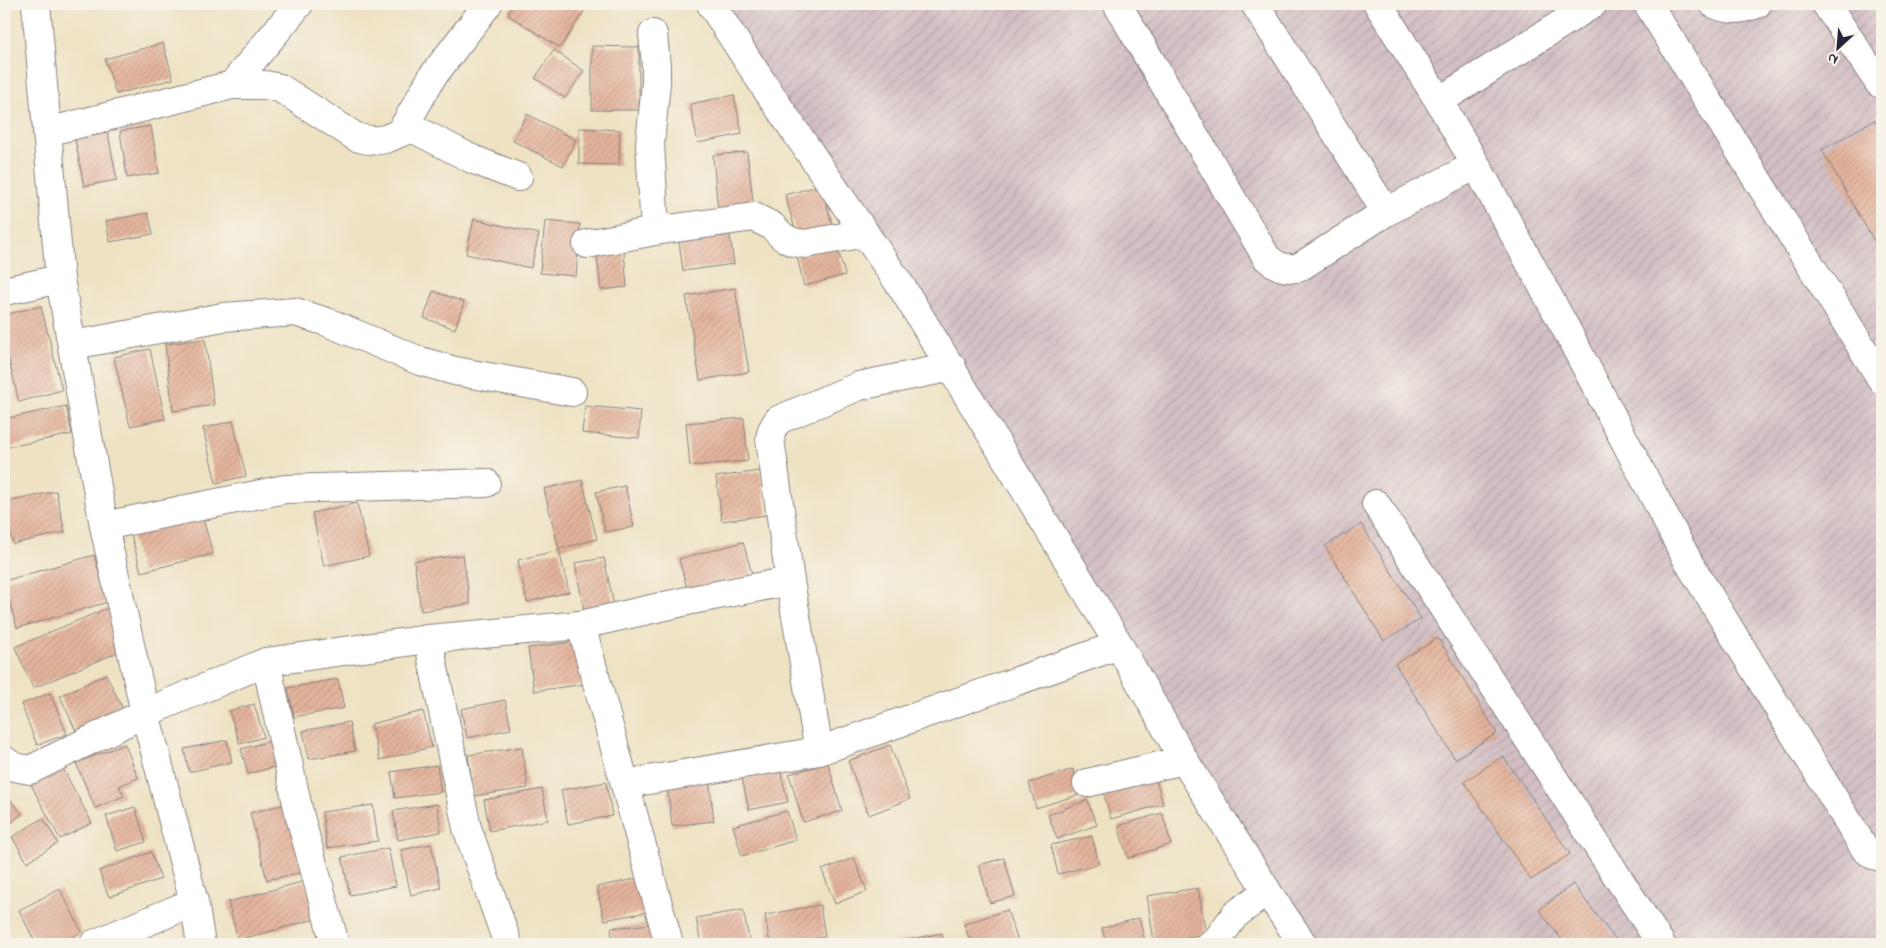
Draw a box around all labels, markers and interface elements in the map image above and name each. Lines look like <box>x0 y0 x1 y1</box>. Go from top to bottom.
north arrow <box>1814 22 1864 72</box>
text: N <box>1824 47 1842 70</box>

